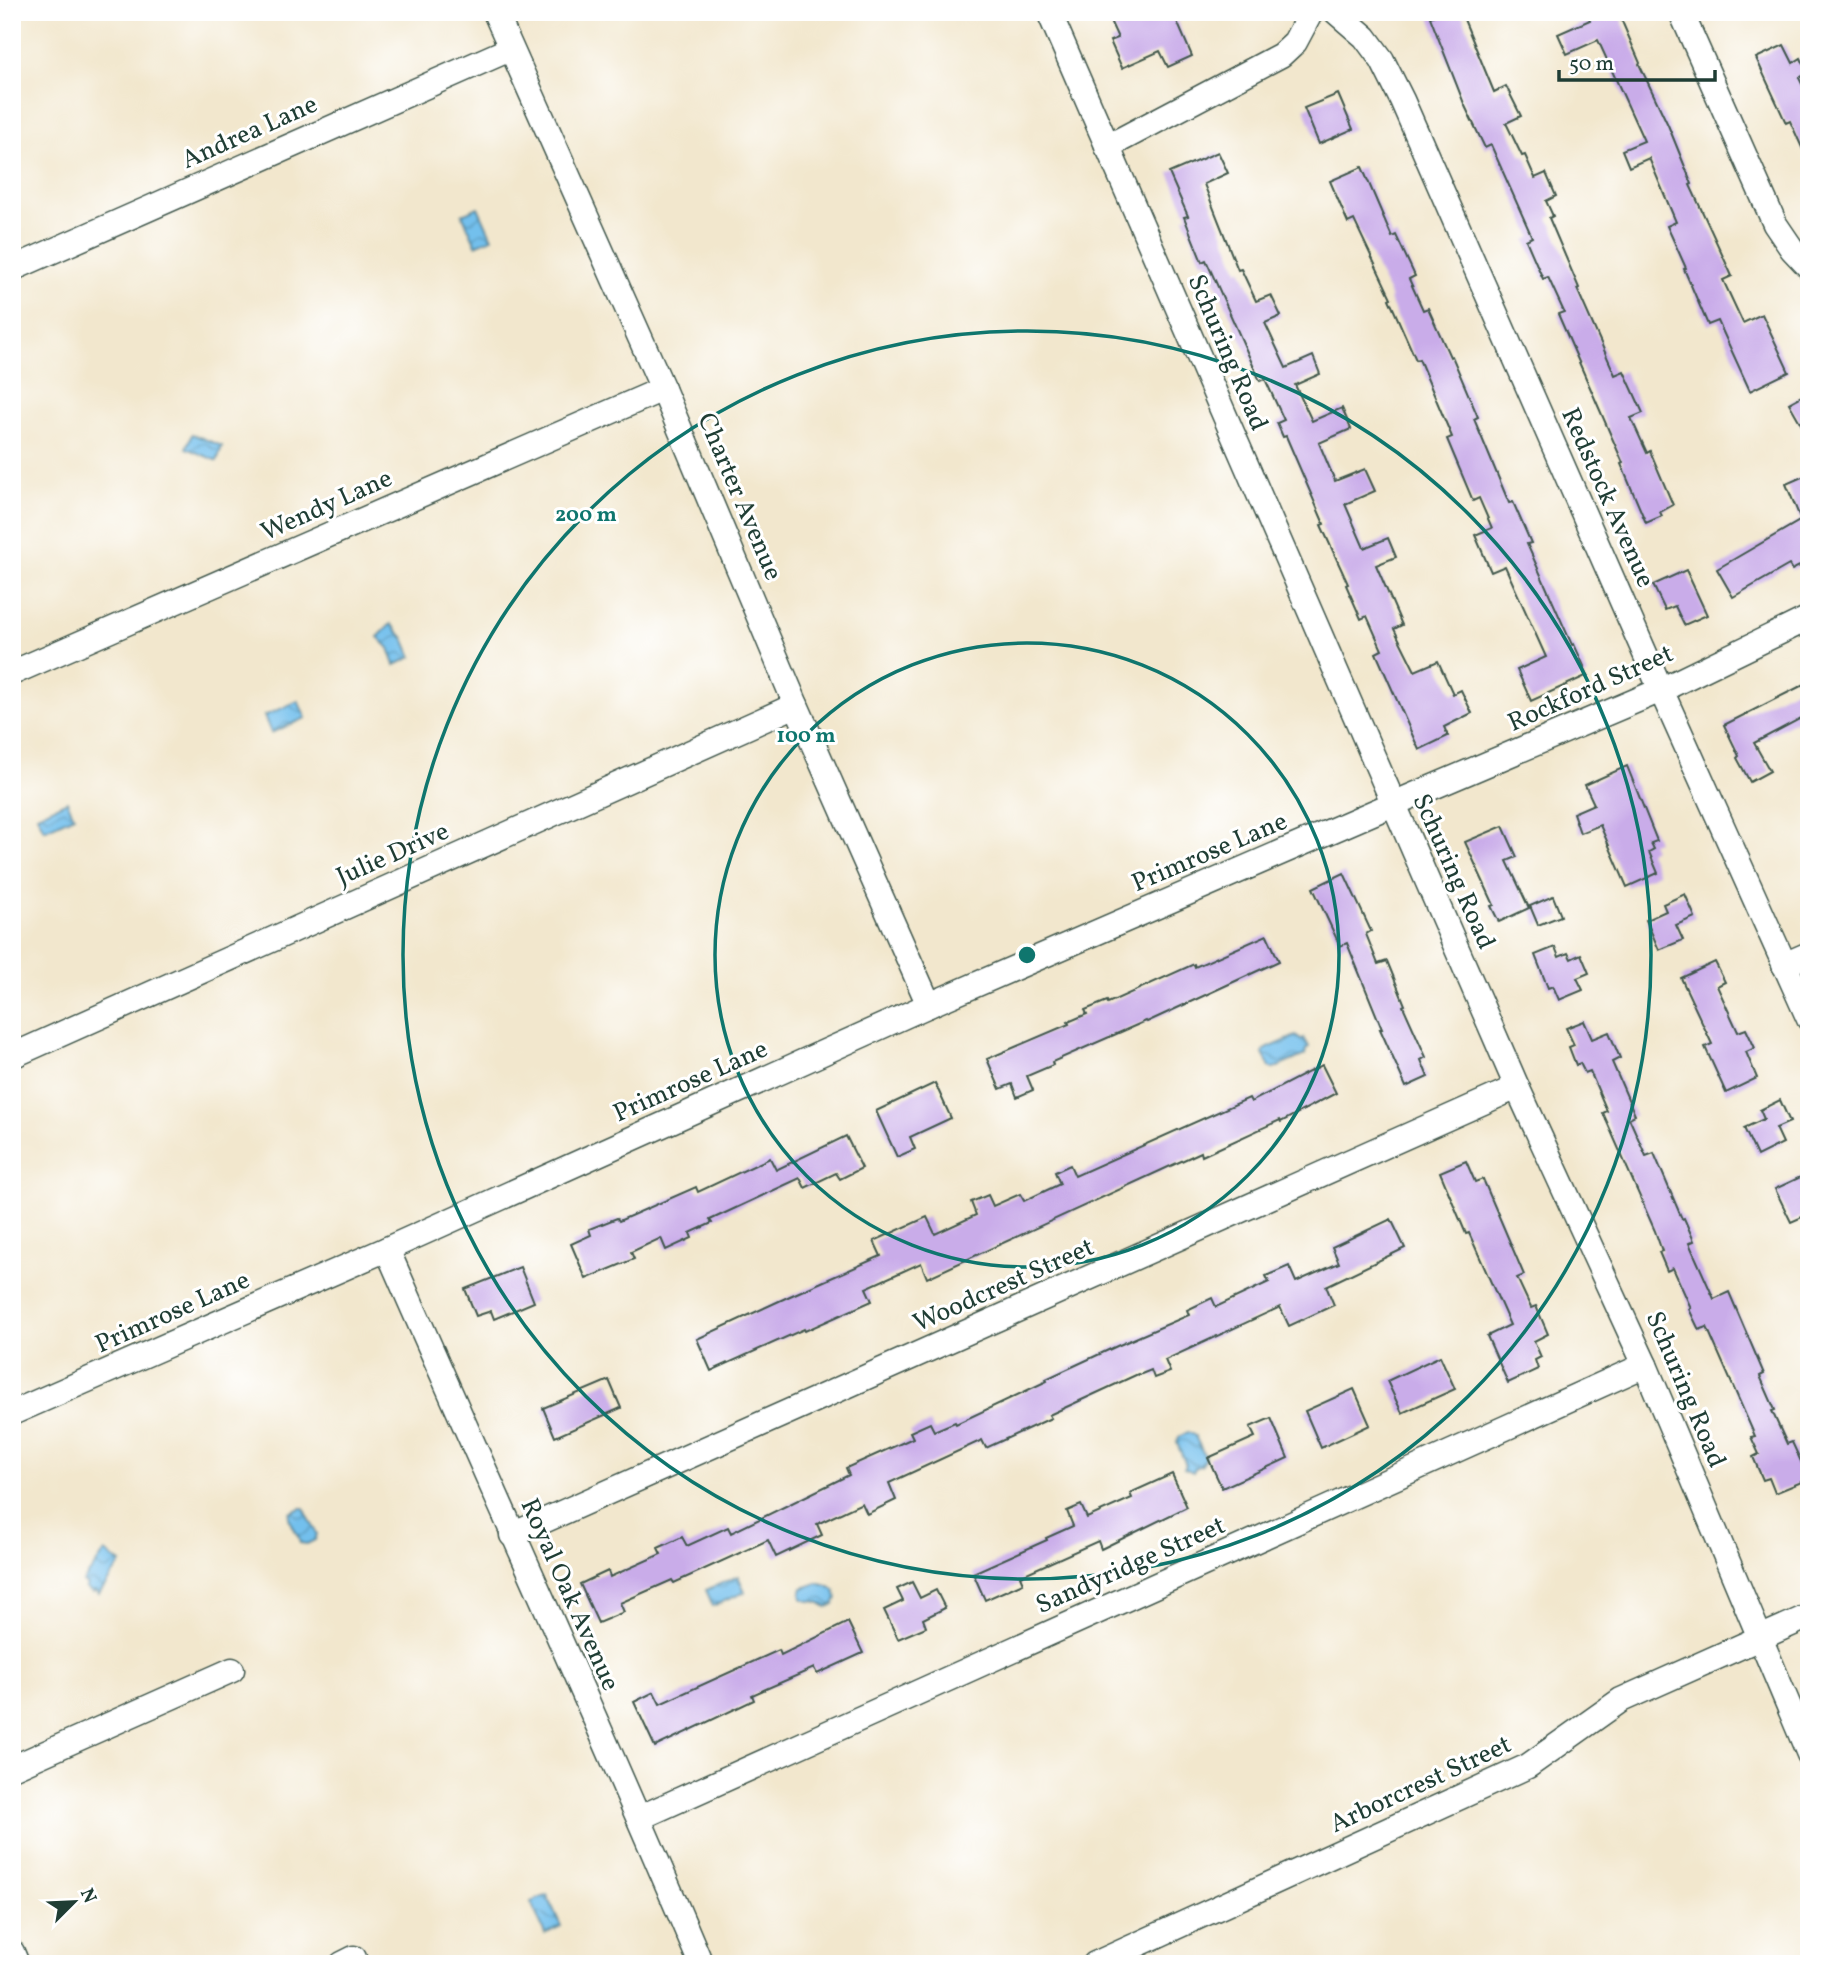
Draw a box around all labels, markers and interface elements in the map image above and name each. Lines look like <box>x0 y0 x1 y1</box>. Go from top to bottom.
scale bar <box>1559 38 1714 82</box>
text: 50 m <box>1569 50 1614 79</box>
street label: Andrea Lane <box>176 87 323 179</box>
street label: Schuring Road <box>1178 269 1276 437</box>
street label: Redstock Avenue <box>1551 402 1663 594</box>
street label: Charter Avenue <box>688 408 791 586</box>
street label: Wendy Lane <box>255 461 398 551</box>
text: 200 m <box>555 501 617 530</box>
street label: Rockford Street <box>1502 636 1679 741</box>
text: 100 m <box>776 722 836 751</box>
street label: Schuring Road <box>1403 788 1504 955</box>
street label: Primrose Lane <box>1127 804 1293 902</box>
street label: Julie Drive <box>331 814 455 896</box>
centre of rings <box>1015 943 1039 967</box>
street label: Primrose Lane <box>608 1032 774 1132</box>
street label: Woodcrest Street <box>908 1230 1100 1342</box>
street label: Primrose Lane <box>90 1263 256 1363</box>
street label: Schuring Road <box>1636 1306 1734 1474</box>
street label: Royal Oak Avenue <box>511 1493 628 1697</box>
street label: Sandyridge Street <box>1030 1508 1231 1624</box>
street label: Arborcrest Street <box>1324 1727 1518 1843</box>
north arrow <box>38 1868 108 1938</box>
text: N <box>73 1884 102 1908</box>

